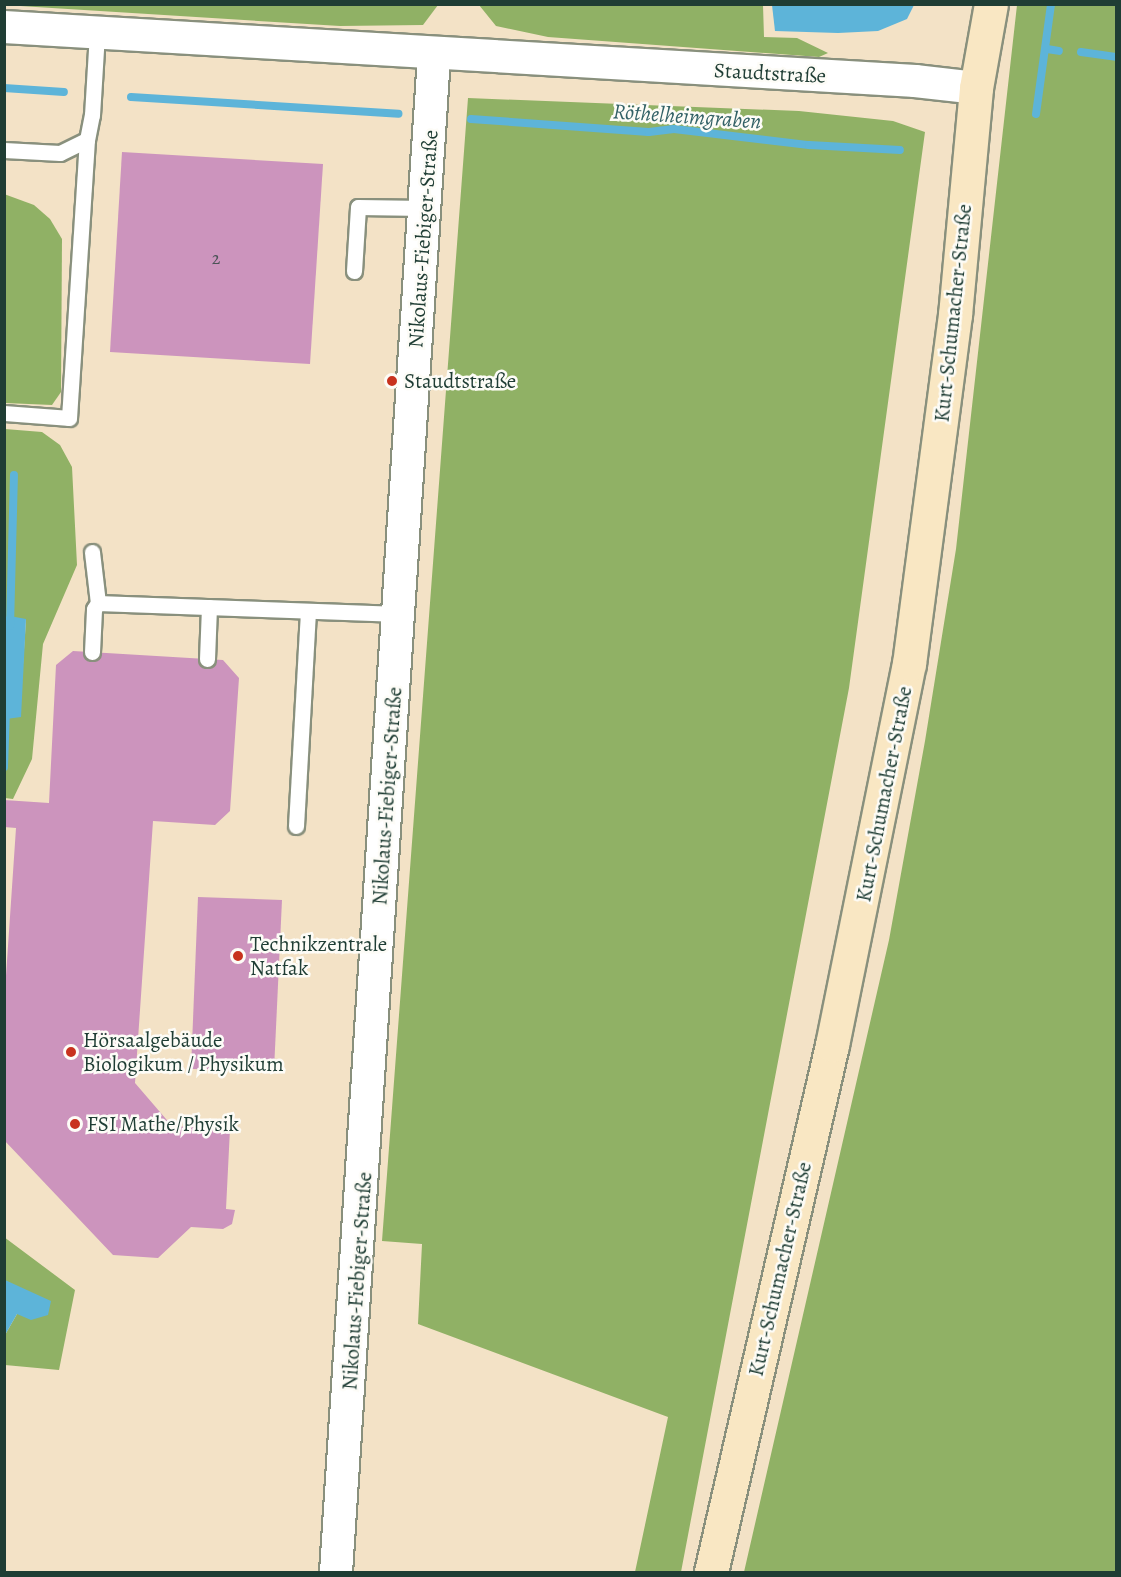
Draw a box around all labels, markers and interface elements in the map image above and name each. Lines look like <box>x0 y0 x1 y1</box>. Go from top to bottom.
street label: Staudtstraße <box>713 57 827 89</box>
water label: Röthelheimgraben <box>612 99 762 135</box>
street label: Nikolaus-Fiebiger-Straße <box>403 129 443 349</box>
street label: Kurt-Schumacher-Straße <box>929 203 977 423</box>
house number: 2 <box>212 247 220 269</box>
place label: Staudtstraße <box>404 368 516 394</box>
marker: Staudtstraße <box>385 374 399 388</box>
street label: Kurt-Schumacher-Straße <box>851 684 917 904</box>
street label: Nikolaus-Fiebiger-Straße <box>367 686 407 906</box>
place label: Technikzentrale Natfak <box>250 931 387 981</box>
marker: Technikzentrale Natfak <box>231 949 245 963</box>
place label: Hörsaalgebäude Biologikum / Physikum <box>83 1027 284 1077</box>
marker: Hörsaalgebäude Biologikum / Physikum <box>64 1045 78 1059</box>
place label: FSI Mathe/Physik <box>87 1111 239 1137</box>
marker: FSI Mathe/Physik <box>68 1117 82 1131</box>
street label: Kurt-Schumacher-Straße <box>743 1159 817 1379</box>
street label: Nikolaus-Fiebiger-Straße <box>337 1171 377 1391</box>

